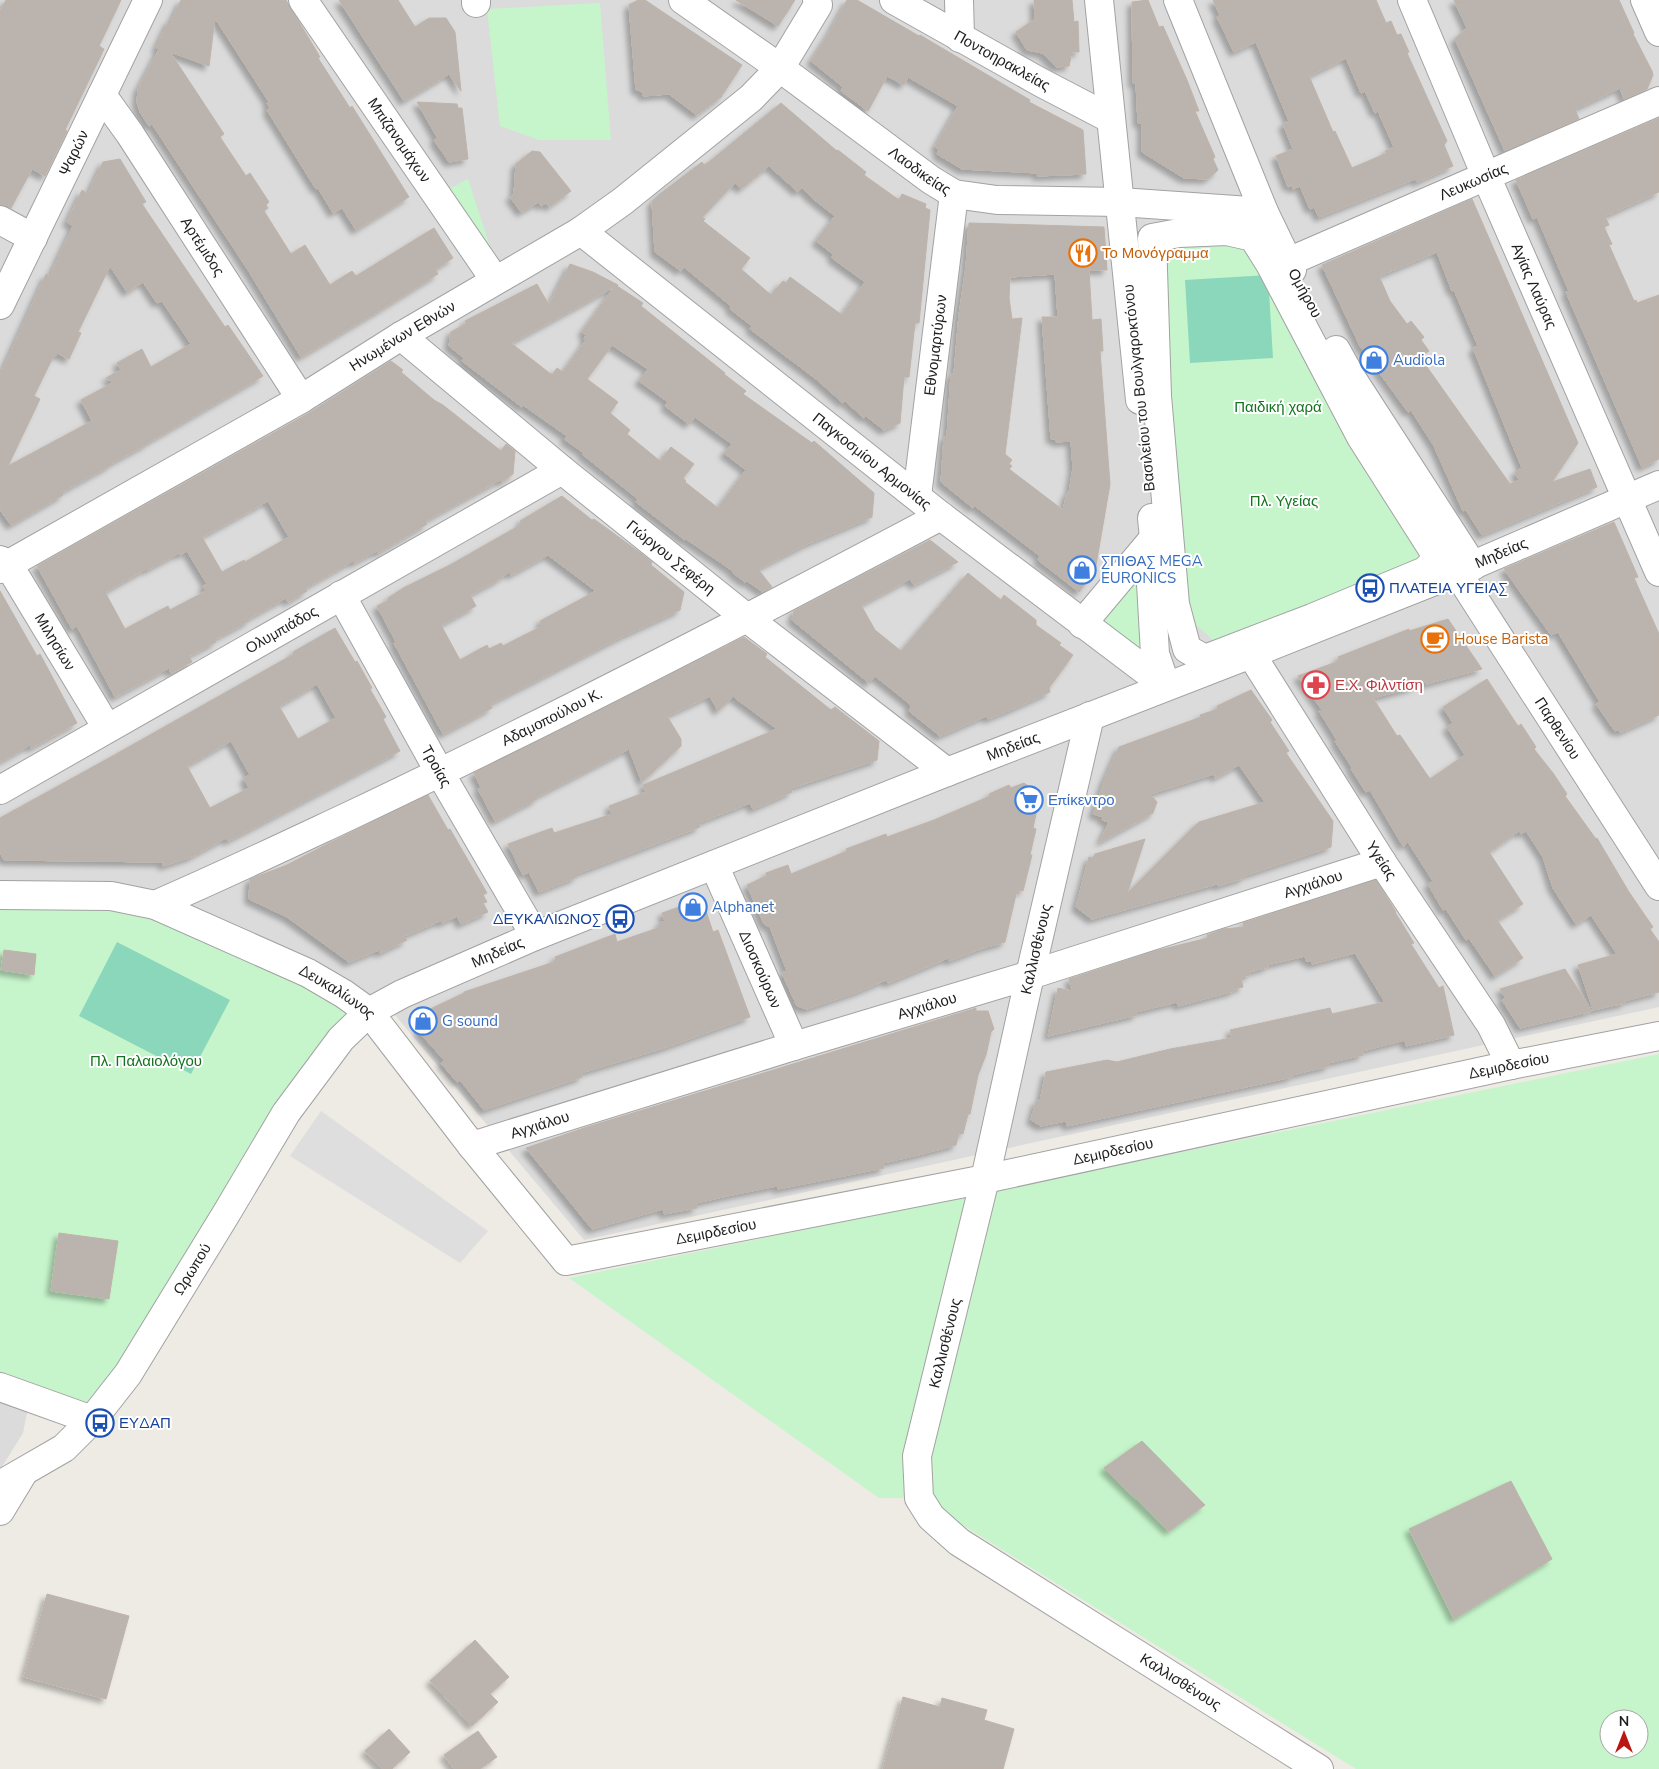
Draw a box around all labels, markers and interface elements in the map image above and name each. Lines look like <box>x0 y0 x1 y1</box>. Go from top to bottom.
street label: Ποντοηρακλείας <box>950 26 1054 96</box>
street label: Μπιζανομάχων <box>363 94 435 187</box>
street label: Ψαρών <box>54 127 93 179</box>
street label: Λαοδικείας <box>884 142 955 200</box>
street label: Λευκωσίας <box>1436 158 1511 205</box>
street label: Αρτέμιδος <box>176 213 229 280</box>
restaurant icon: Το Μονόγραμμα <box>1068 238 1098 268</box>
street label: Αγίας Λαύρας <box>1507 240 1562 332</box>
place label: Το Μονόγραμμα <box>1102 243 1209 263</box>
street label: Ομήρου <box>1283 265 1327 321</box>
street label: Βασιλείου του Βουλγαροκτόνου <box>1118 283 1160 493</box>
street label: Εθνομαρτύρων <box>919 294 952 397</box>
street label: Ηνωμένων Εθνών <box>346 296 459 376</box>
shop icon: Audiola <box>1359 345 1389 375</box>
place label: Audiola <box>1393 350 1445 370</box>
park label: Παιδική χαρά <box>1234 397 1322 417</box>
street label: Παγκοσμίου Αρμονίας <box>808 408 935 514</box>
park label: Πλ. Υγείας <box>1250 491 1318 511</box>
street label: Γιώργου Σεφέρη <box>622 516 719 599</box>
street label: Μηδείας <box>1472 533 1530 573</box>
place label: ΣΠΙΘΑΣ MEGA EURONICS <box>1101 551 1203 588</box>
shop icon: ΣΠΙΘΑΣ MEGA EURONICS <box>1067 555 1097 585</box>
bus stop icon: ΠΛΑΤΕΙΑ ΥΓΕΙΑΣ <box>1355 573 1385 603</box>
place label: ΠΛΑΤΕΙΑ ΥΓΕΙΑΣ <box>1389 578 1507 598</box>
street label: Ολυμπιάδος <box>242 601 321 658</box>
street label: Μιλησίων <box>30 610 80 674</box>
cafe icon: House Barista <box>1420 624 1450 654</box>
place label: House Barista <box>1454 629 1549 649</box>
pharmacy icon: Ε.Χ. Φιλντίση <box>1301 670 1331 700</box>
place label: Ε.Χ. Φιλντίση <box>1335 675 1423 695</box>
street label: Αδαμοπούλου Κ. <box>498 684 606 751</box>
street label: Παρθενίου <box>1530 693 1585 763</box>
street label: Μηδείας <box>984 727 1042 766</box>
street label: Τροίας <box>417 742 456 791</box>
supermarket icon: Επίκεντρο <box>1014 785 1044 815</box>
place label: Επίκεντρο <box>1048 790 1115 810</box>
street label: Υγείας <box>1361 837 1401 884</box>
street label: Αγχιάλου <box>1281 865 1345 903</box>
shop icon: Alphanet <box>678 892 708 922</box>
place label: Alphanet <box>712 897 775 917</box>
street label: Καλλισθένους <box>1016 902 1056 996</box>
bus stop icon: ΔΕΥΚΑΛΙΩΝΟΣ <box>605 904 635 934</box>
place label: ΔΕΥΚΑΛΙΩΝΟΣ <box>493 909 601 929</box>
street label: Διοσκούρων <box>734 927 786 1012</box>
street label: Μηδείας <box>468 932 527 973</box>
street label: Δευκαλίωνος <box>296 960 381 1023</box>
street label: Αγχιάλου <box>895 988 959 1024</box>
shop icon: G sound <box>408 1006 438 1036</box>
place label: G sound <box>442 1011 498 1031</box>
street label: Δεμιρδεσίου <box>1466 1048 1551 1084</box>
park label: Πλ. Παλαιολόγου <box>90 1051 202 1071</box>
street label: Αγχιάλου <box>508 1106 572 1144</box>
street label: Δεμιρδεσίου <box>1070 1133 1155 1170</box>
street label: Δεμιρδεσίου <box>674 1214 758 1249</box>
street label: Ωρωπού <box>169 1239 216 1299</box>
street label: Καλλισθένους <box>924 1296 966 1390</box>
bus stop icon: ΕΥΔΑΠ <box>85 1408 115 1438</box>
place label: ΕΥΔΑΠ <box>119 1413 171 1433</box>
street label: Καλλισθένους <box>1136 1649 1225 1715</box>
north arrow <box>1599 1709 1649 1759</box>
text: N <box>1619 1712 1629 1731</box>

